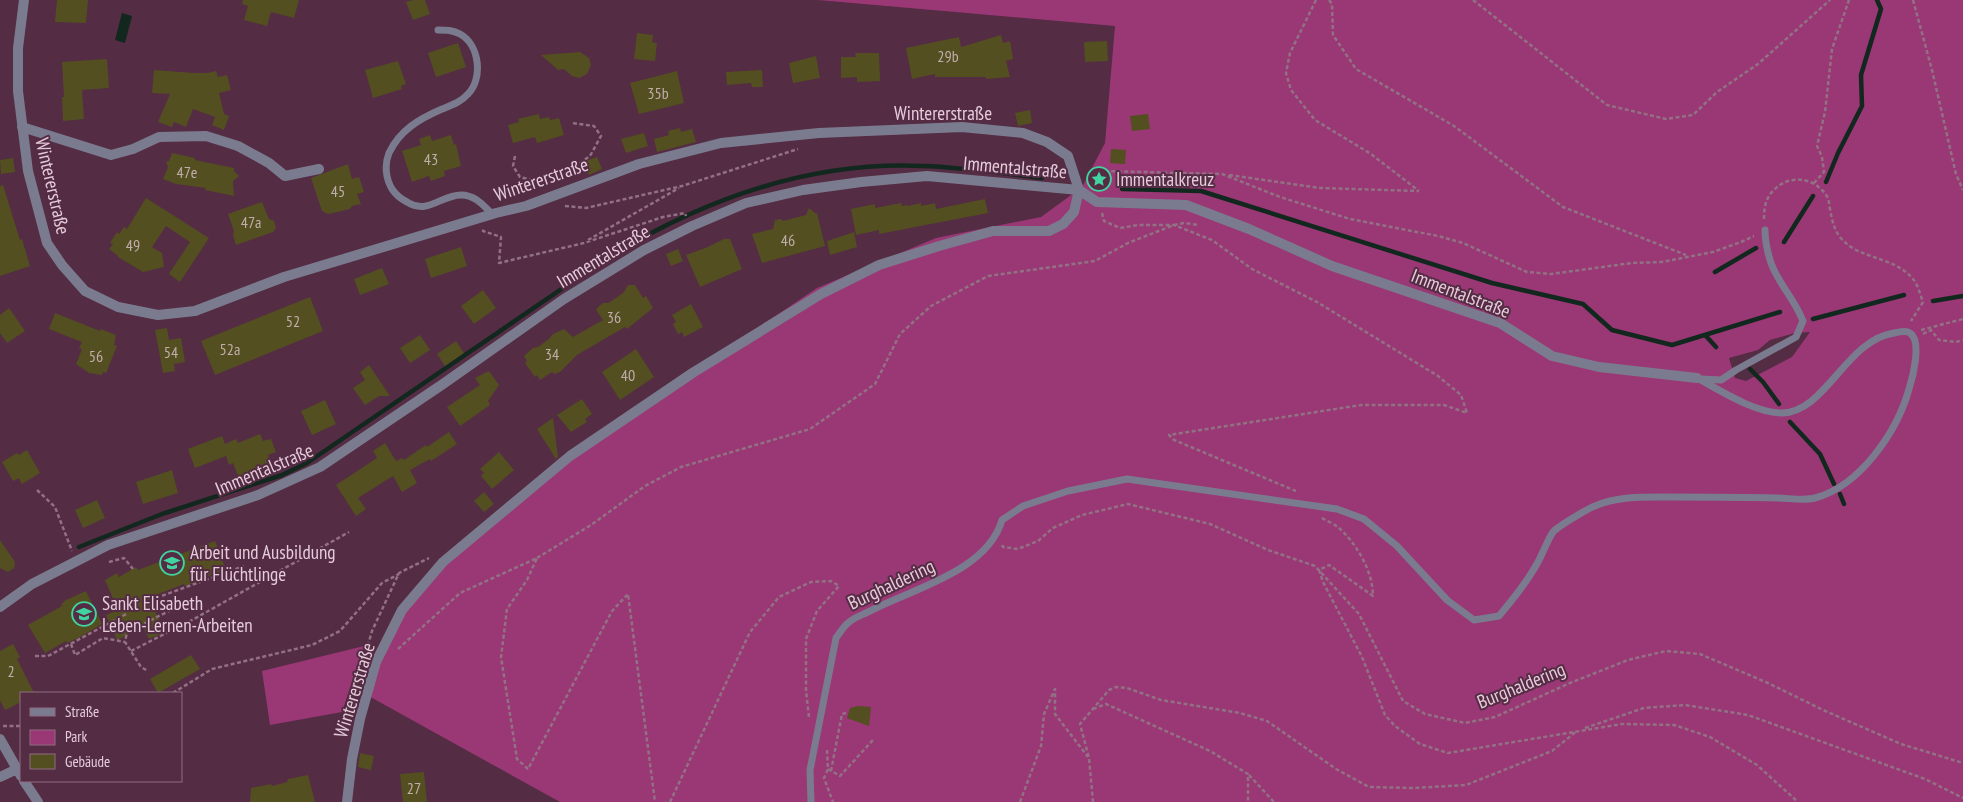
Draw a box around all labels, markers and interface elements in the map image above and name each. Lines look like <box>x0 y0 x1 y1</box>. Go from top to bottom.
house number: 29b <box>937 46 959 66</box>
house number: 35b <box>647 83 669 103</box>
street label: Wintererstraße <box>894 101 992 125</box>
street label: Wintererstraße <box>30 136 76 237</box>
house number: 43 <box>424 149 438 169</box>
street label: Immentalstraße <box>962 151 1068 184</box>
street label: Wintererstraße <box>491 152 591 206</box>
house number: 47e <box>177 162 197 182</box>
place icon: Immentalkreuz <box>1086 166 1112 192</box>
place label: Immentalkreuz <box>1116 167 1214 191</box>
house number: 45 <box>331 181 345 201</box>
house number: 47a <box>241 212 261 232</box>
street label: Immentalstraße <box>552 219 654 293</box>
house number: 46 <box>781 230 795 250</box>
house number: 49 <box>126 235 140 255</box>
street label: Immentalstraße <box>1408 263 1514 323</box>
house number: 36 <box>607 307 621 327</box>
house number: 52 <box>286 311 300 331</box>
house number: 52a <box>220 339 240 359</box>
house number: 54 <box>164 342 178 362</box>
house number: 34 <box>545 344 559 364</box>
house number: 56 <box>89 346 103 366</box>
house number: 40 <box>621 365 635 385</box>
street label: Immentalstraße <box>211 438 317 500</box>
place label: Arbeit und Ausbildung für Flüchtlinge <box>190 540 335 586</box>
school or university icon: Arbeit und Ausbildung für Flüchtlinge <box>159 550 185 576</box>
street label: Burghaldering <box>844 553 938 615</box>
place label: Sankt Elisabeth Leben-Lernen-Arbeiten <box>102 591 253 637</box>
school or university icon: Sankt Elisabeth Leben-Lernen-Arbeiten <box>71 601 97 627</box>
street label: Wintererstraße <box>328 639 380 740</box>
street label: Burghaldering <box>1473 656 1569 714</box>
house number: 2 <box>7 661 15 681</box>
legend <box>20 692 182 782</box>
text: Straße <box>65 702 99 721</box>
text: Park <box>65 727 87 746</box>
text: Gebäude <box>65 752 110 771</box>
house number: 27 <box>407 778 421 798</box>

